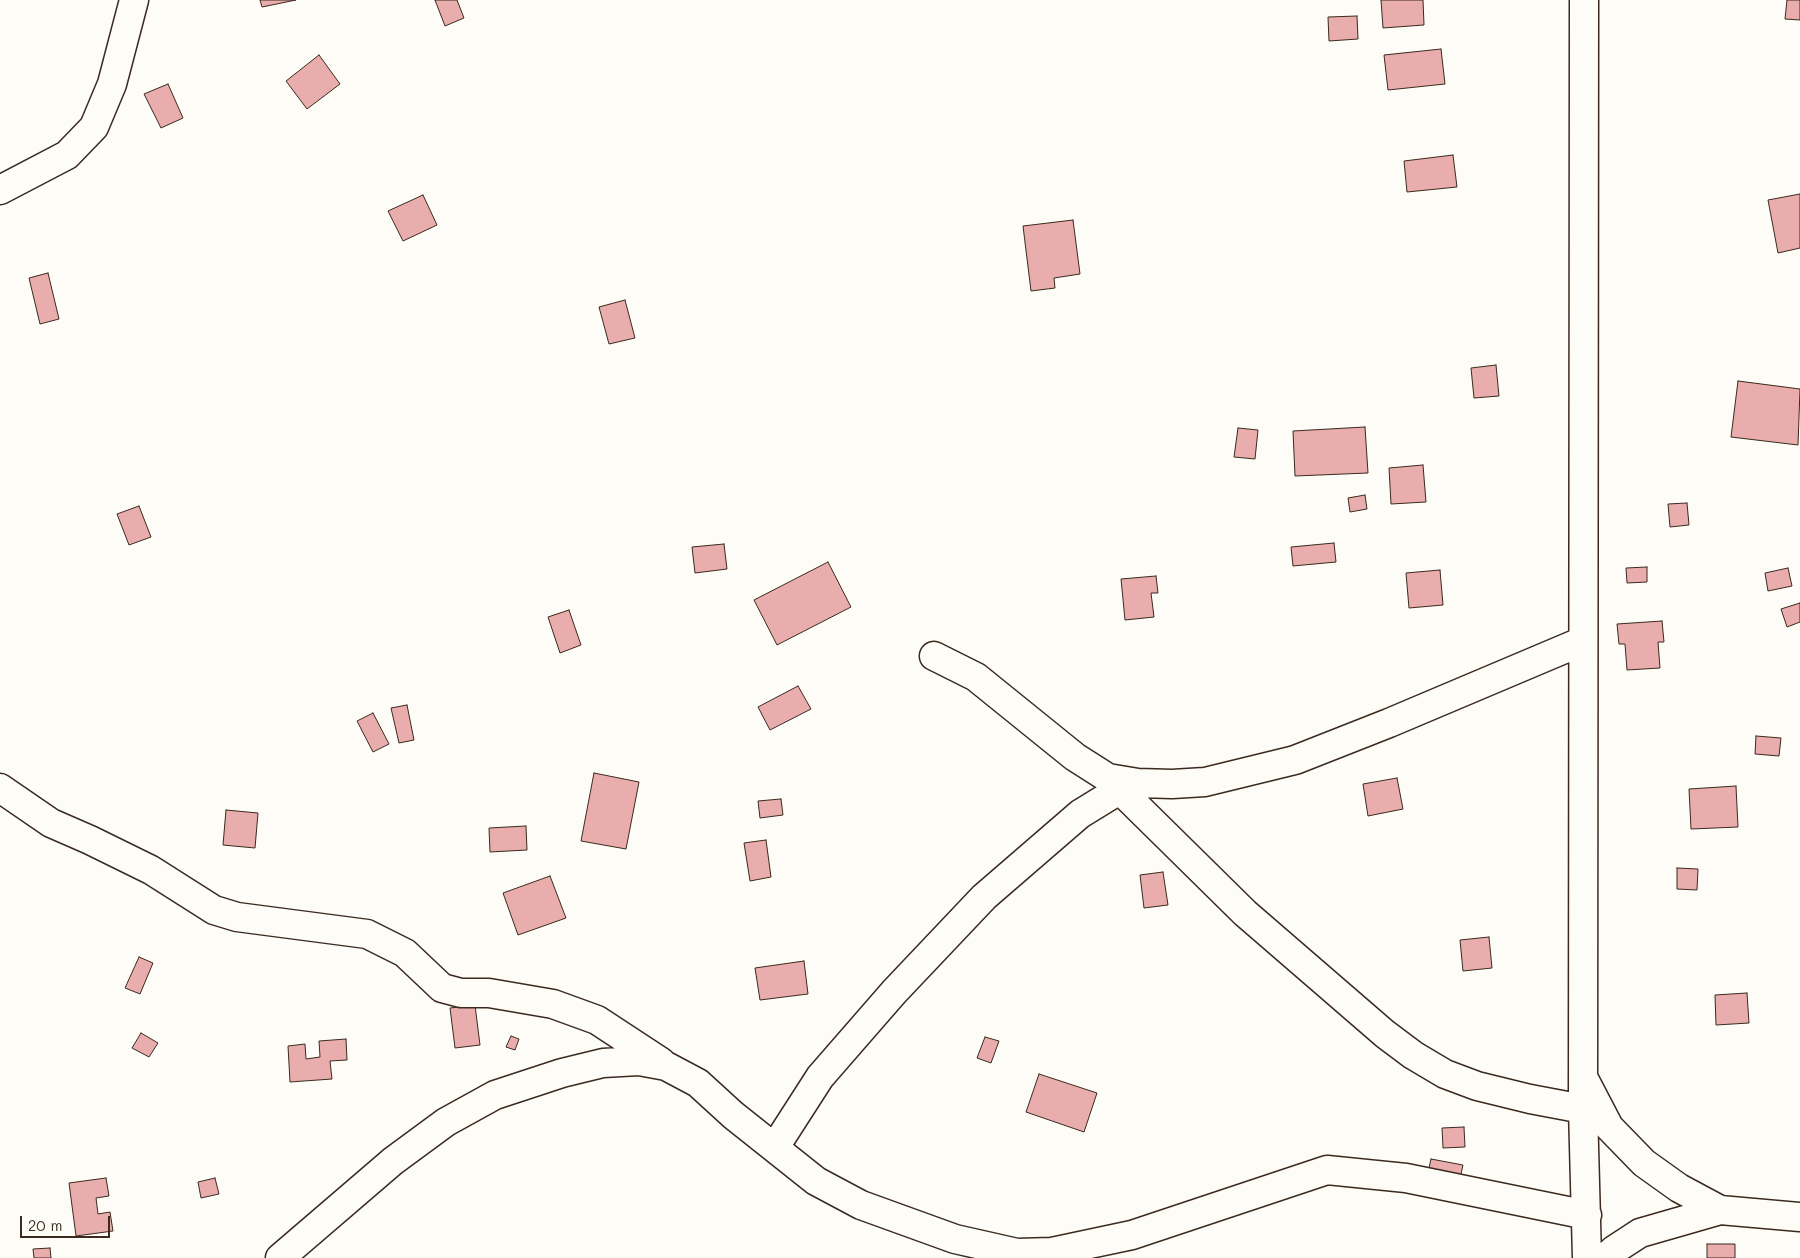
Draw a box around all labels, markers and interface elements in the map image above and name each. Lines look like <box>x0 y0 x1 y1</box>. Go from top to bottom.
scale bar <box>22 1206 112 1238</box>
text: 20 m <box>28 1215 62 1235</box>

